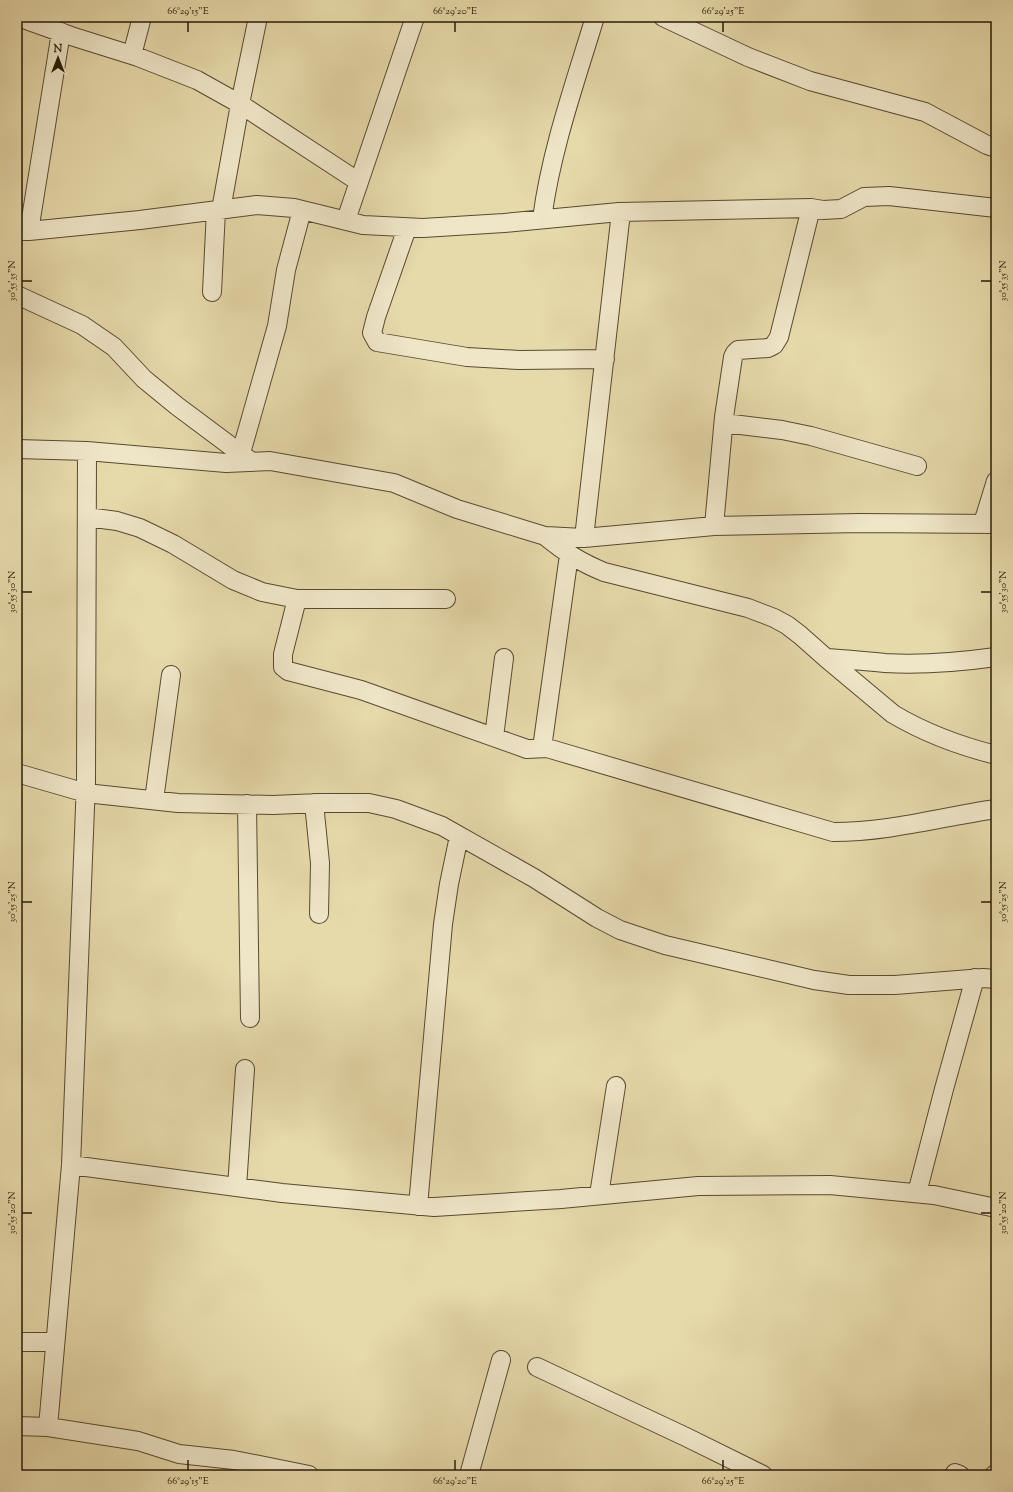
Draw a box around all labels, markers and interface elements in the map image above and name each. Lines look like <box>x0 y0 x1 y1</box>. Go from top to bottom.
text: 66°29'15"E <box>167 4 209 19</box>
text: 66°29'20"E <box>433 4 477 19</box>
text: 66°29'25"E <box>702 4 744 19</box>
north arrow <box>38 38 78 78</box>
text: N <box>53 41 63 57</box>
text: 30°55'35"N <box>5 261 20 301</box>
text: 30°55'35"N <box>996 261 1011 301</box>
text: 30°55'30"N <box>5 571 20 613</box>
text: 30°55'30"N <box>996 571 1011 613</box>
text: 30°55'25"N <box>5 881 20 923</box>
text: 30°55'25"N <box>996 881 1011 923</box>
text: 30°55'20"N <box>5 1191 20 1235</box>
text: 30°55'20"N <box>996 1191 1011 1235</box>
text: 66°29'15"E <box>167 1474 209 1489</box>
text: 66°29'20"E <box>433 1474 477 1489</box>
text: 66°29'25"E <box>702 1474 744 1489</box>

